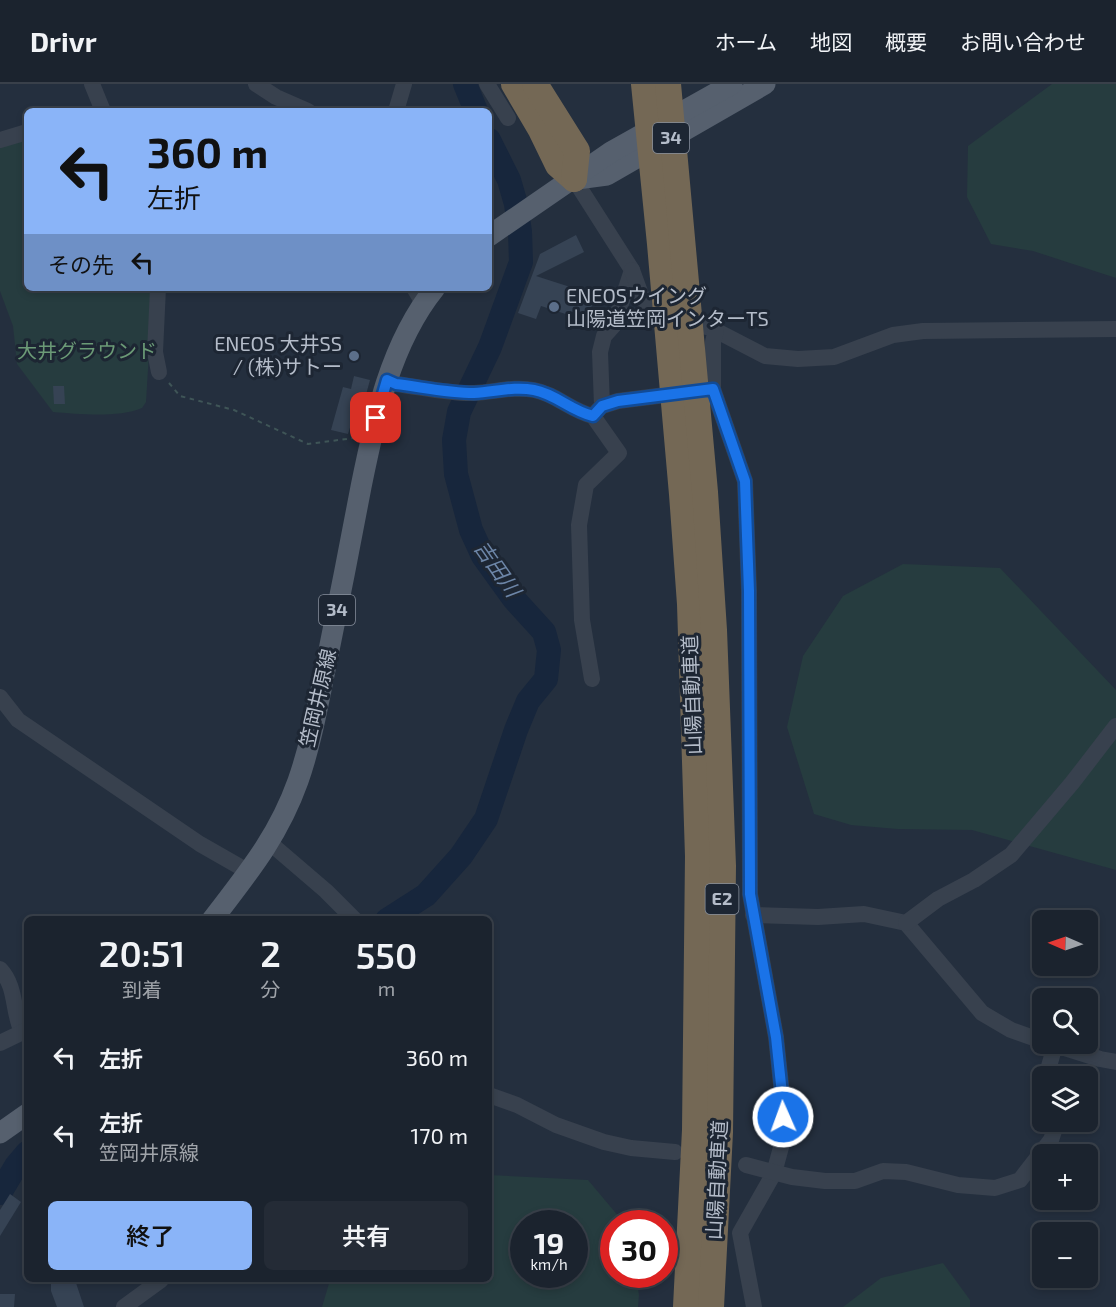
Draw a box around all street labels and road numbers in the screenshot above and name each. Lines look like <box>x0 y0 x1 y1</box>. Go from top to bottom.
road number: 34 <box>653 123 689 153</box>
road number: 34 <box>319 595 355 625</box>
street label: 山陽自動車道 <box>677 635 705 755</box>
street label: 笠岡井原線 <box>294 646 340 749</box>
road number: E2 <box>706 884 738 914</box>
street label: 山陽自動車道 <box>701 1119 731 1240</box>

